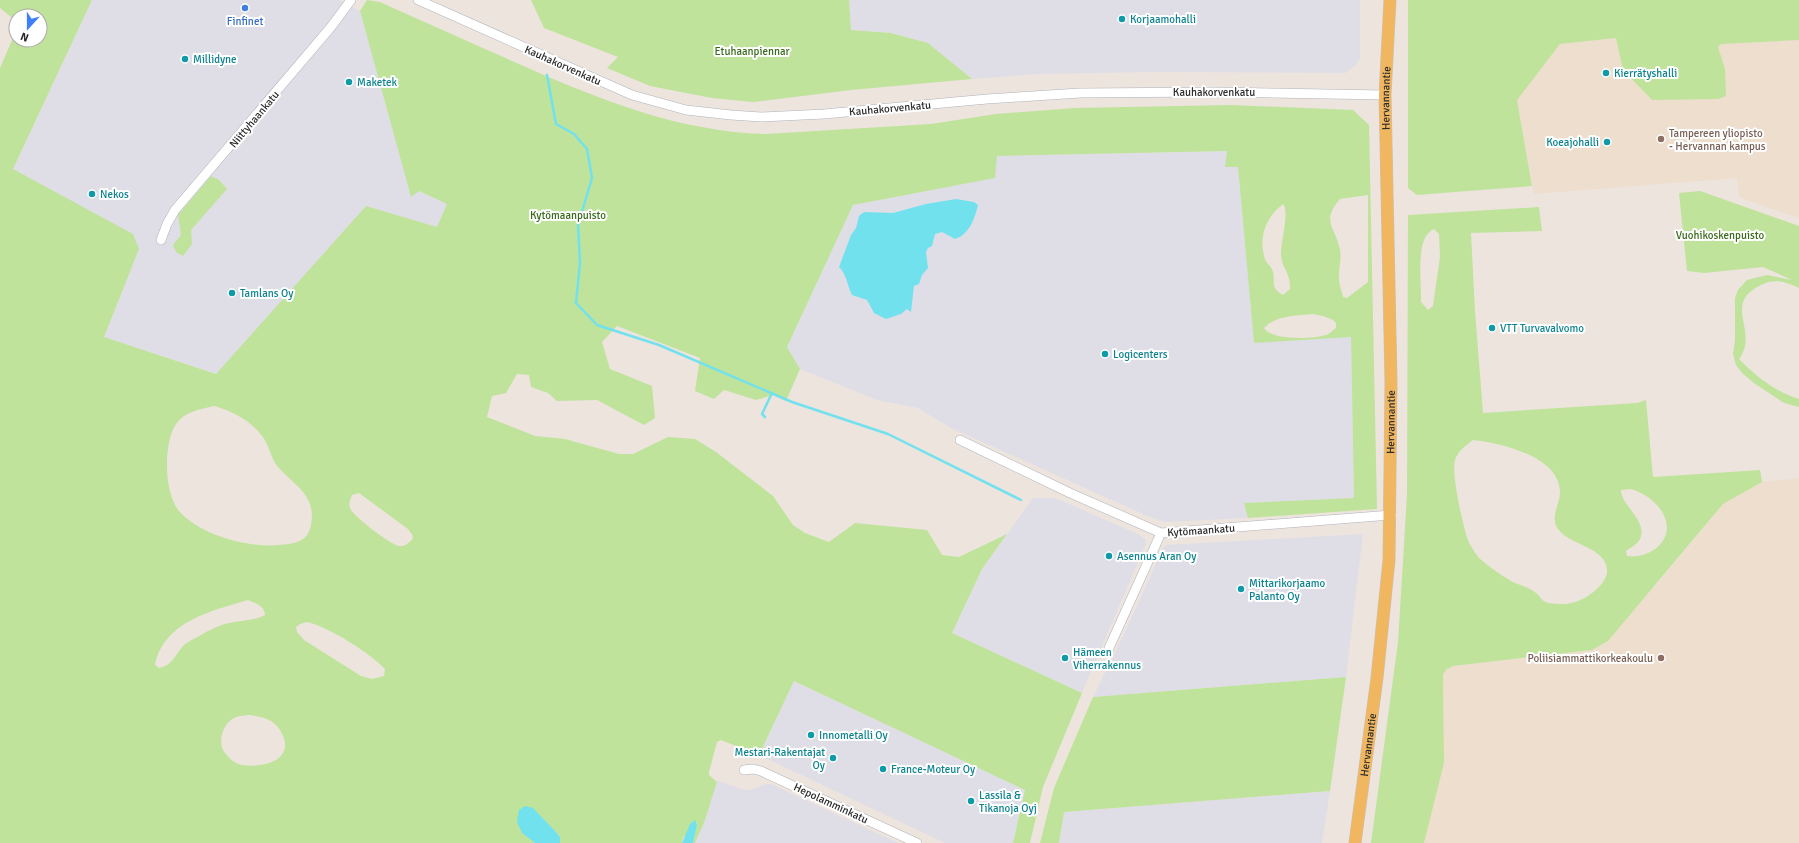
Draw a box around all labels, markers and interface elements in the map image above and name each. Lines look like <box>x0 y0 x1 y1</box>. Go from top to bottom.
marker: Finfinet <box>240 3 250 13</box>
north arrow <box>8 8 48 48</box>
place label: Korjaamohalli <box>1130 13 1196 26</box>
marker: Korjaamohalli <box>1117 14 1127 24</box>
place label: Finfinet <box>227 15 263 28</box>
text: N <box>19 29 30 44</box>
street label: Kauhakorvenkatu <box>523 43 603 88</box>
park label: Etuhaanpiennar <box>714 45 790 58</box>
place label: Millidyne <box>193 53 237 66</box>
marker: Millidyne <box>180 54 190 64</box>
street label: Hervannantie <box>1379 66 1394 130</box>
place label: Kierrätyshalli <box>1614 67 1677 80</box>
marker: Kierrätyshalli <box>1601 68 1611 78</box>
place label: Maketek <box>357 76 398 89</box>
marker: Maketek <box>344 77 354 87</box>
street label: Kauhakorvenkatu <box>1173 86 1255 99</box>
street label: Niittyhaankatu <box>227 88 282 150</box>
street label: Kauhakorvenkatu <box>848 98 932 119</box>
place label: Tampereen yliopisto - Hervannan kampus <box>1669 127 1766 153</box>
marker: Tampereen yliopisto - Hervannan kampus <box>1656 134 1666 144</box>
place label: Koeajohalli <box>1546 136 1599 149</box>
marker: Koeajohalli <box>1602 137 1612 147</box>
place label: Nekos <box>100 188 129 201</box>
marker: Nekos <box>87 189 97 199</box>
park label: Kytömaanpuisto <box>530 209 606 222</box>
park label: Vuohikoskenpuisto <box>1676 229 1764 242</box>
place label: Tamlans Oy <box>240 287 294 300</box>
marker: Tamlans Oy <box>227 288 237 298</box>
place label: VTT Turvavalvomo <box>1500 322 1584 335</box>
marker: VTT Turvavalvomo <box>1487 323 1497 333</box>
place label: Logicenters <box>1113 348 1168 361</box>
marker: Logicenters <box>1100 349 1110 359</box>
street label: Hervannantie <box>1384 390 1398 454</box>
street label: Kytömaankatu <box>1167 522 1235 539</box>
place label: Asennus Aran Oy <box>1117 550 1197 563</box>
marker: Asennus Aran Oy <box>1104 551 1114 561</box>
place label: Mittarikorjaamo Palanto Oy <box>1249 577 1326 603</box>
marker: Mittarikorjaamo Palanto Oy <box>1236 584 1246 594</box>
place label: Hämeen Viherrakennus <box>1073 646 1141 672</box>
place label: Poliisiammattikorkeakoulu <box>1527 652 1653 665</box>
marker: Hämeen Viherrakennus <box>1060 653 1070 663</box>
marker: Poliisiammattikorkeakoulu <box>1656 653 1666 663</box>
street label: Hervannantie <box>1358 712 1379 777</box>
place label: Innometalli Oy <box>819 729 889 742</box>
marker: Innometalli Oy <box>806 730 816 740</box>
place label: Mestari-Rakentajat Oy <box>735 746 826 772</box>
marker: Mestari-Rakentajat Oy <box>828 753 838 763</box>
place label: France-Moteur Oy <box>891 763 976 776</box>
marker: France-Moteur Oy <box>878 764 888 774</box>
street label: Hepolamminkatu <box>791 781 870 826</box>
place label: Lassila & Tikanoja Oyj <box>979 789 1037 815</box>
marker: Lassila & Tikanoja Oyj <box>966 796 976 806</box>

